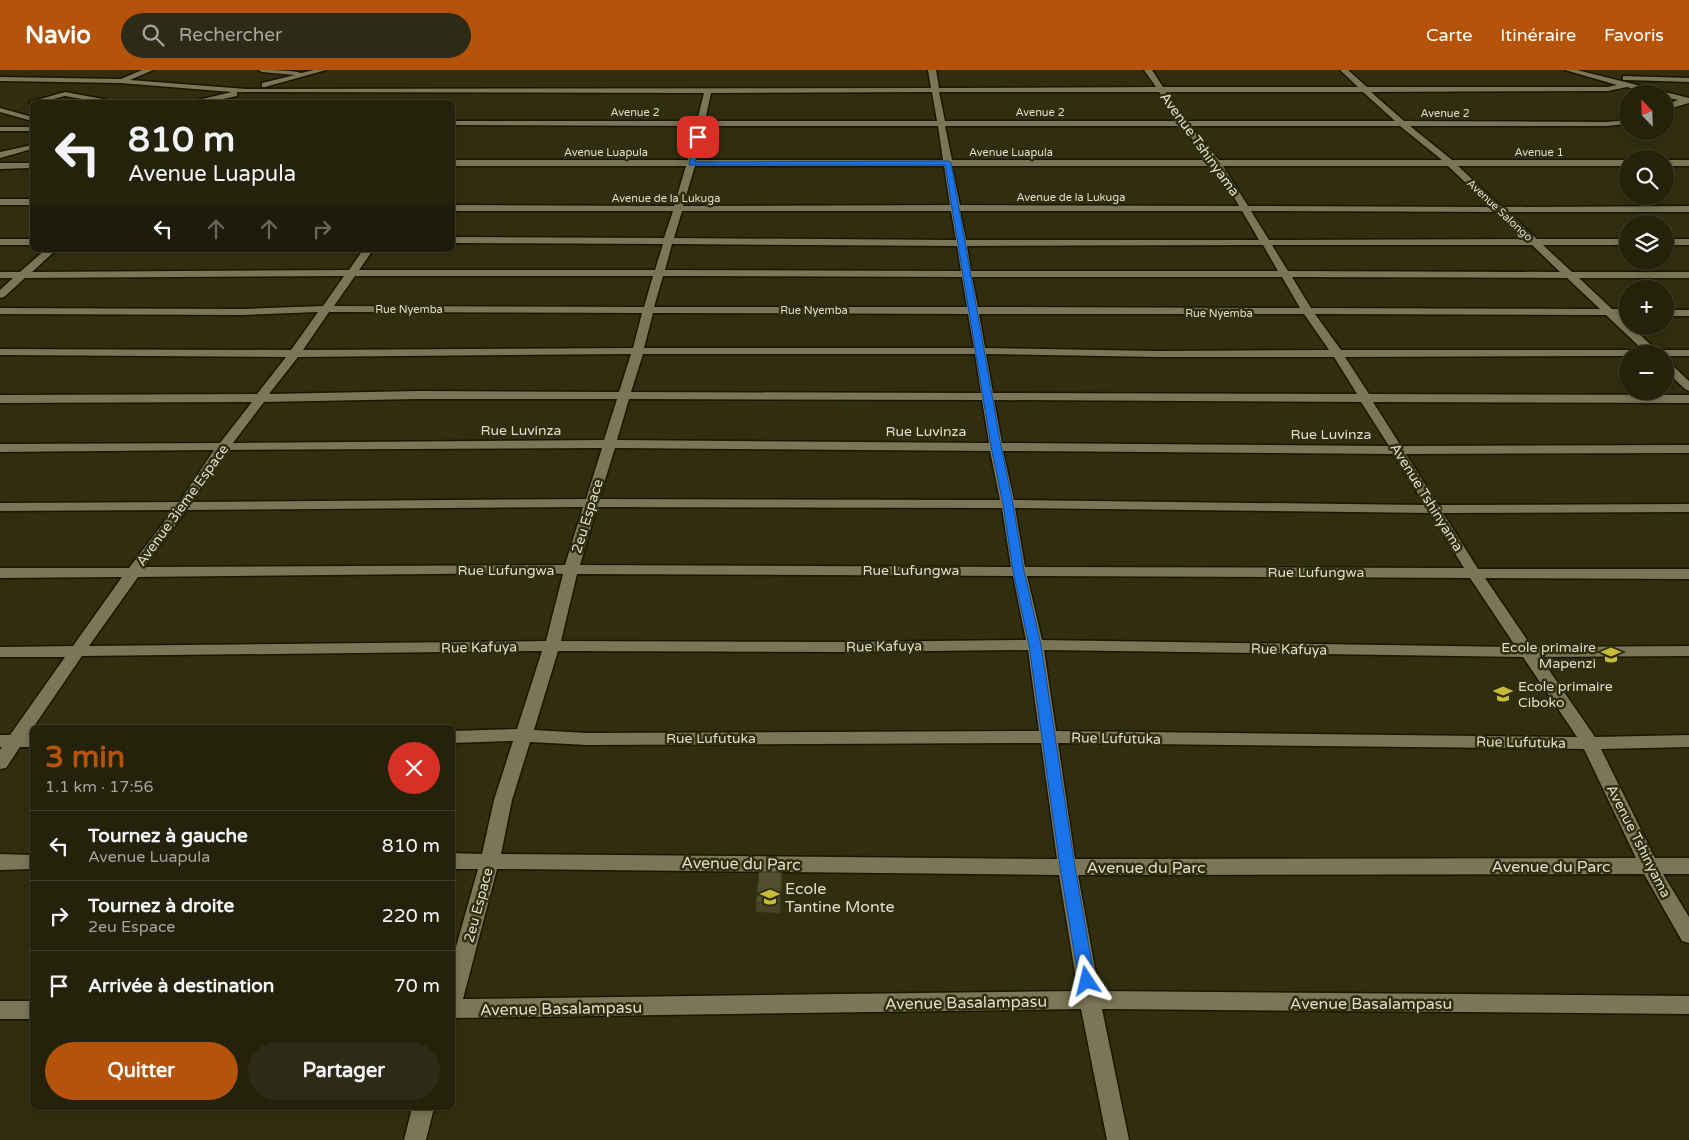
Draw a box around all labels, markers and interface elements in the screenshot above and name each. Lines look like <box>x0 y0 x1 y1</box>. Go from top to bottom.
search box <box>121 13 471 58</box>
text: Navio <box>25 21 91 50</box>
icon: search <box>139 21 167 49</box>
text: Rechercher <box>179 24 282 46</box>
text: Carte <box>1426 24 1472 46</box>
text: Itinéraire <box>1500 24 1576 46</box>
text: Favoris <box>1604 24 1664 46</box>
north arrow <box>1619 85 1674 140</box>
map controls <box>1619 85 1674 400</box>
street label: Avenue Tshinyama <box>1156 89 1243 200</box>
street label: Avenue 2 <box>610 106 660 119</box>
street label: Avenue 2 <box>1015 106 1065 119</box>
street label: Avenue 2 <box>1420 107 1470 120</box>
pin <box>677 116 719 158</box>
text: 810 m <box>128 119 235 161</box>
icon: left <box>45 120 110 185</box>
icon: arrive <box>684 123 712 151</box>
street label: Avenue Luapula <box>564 146 648 159</box>
street label: Avenue Luapula <box>969 146 1053 159</box>
street label: Avenue 1 <box>1514 146 1564 159</box>
button: search <box>1619 150 1674 205</box>
text: Avenue Luapula <box>128 161 296 187</box>
street label: Avenue Salongo <box>1464 177 1535 244</box>
street label: Avenue de la Lukuga <box>1017 191 1125 204</box>
street label: Avenue de la Lukuga <box>612 192 720 205</box>
icon: left <box>149 215 177 243</box>
icon: ahead <box>202 215 230 243</box>
icon: ahead <box>255 215 283 243</box>
icon: right <box>308 215 336 243</box>
button: layers <box>1619 215 1674 270</box>
button: + <box>1619 280 1674 335</box>
street label: Rue Nyemba <box>375 303 443 316</box>
street label: Rue Nyemba <box>780 304 848 317</box>
street label: Rue Nyemba <box>1185 307 1253 320</box>
button: − <box>1619 345 1674 400</box>
street label: Rue Luvinza <box>481 422 561 439</box>
street label: Rue Luvinza <box>886 423 966 440</box>
street label: Rue Luvinza <box>1291 426 1371 443</box>
street label: Avenue Tshinyama <box>1386 440 1467 555</box>
street label: Avenue 3ieme Espace <box>133 441 232 569</box>
street label: 2eu Espace <box>568 477 607 555</box>
street label: Rue Lufungwa <box>458 562 554 579</box>
street label: Rue Lufungwa <box>863 562 959 579</box>
street label: Rue Lufungwa <box>1268 564 1364 581</box>
street label: Rue Kafuya <box>846 637 922 656</box>
street label: Rue Kafuya <box>441 638 517 657</box>
place label: Ecole primaire Mapenzi <box>1501 639 1596 672</box>
street label: Rue Kafuya <box>1251 640 1327 659</box>
school or university icon: Ecole primaire Mapenzi <box>1600 644 1622 666</box>
place label: Ecole primaire Ciboko <box>1518 678 1613 711</box>
school or university icon: Ecole primaire Ciboko <box>1492 683 1514 705</box>
street label: Rue Lufutuka <box>1071 729 1161 748</box>
street label: Rue Lufutuka <box>666 730 756 747</box>
street label: Rue Lufutuka <box>1476 733 1566 752</box>
text: 3 min <box>45 739 125 776</box>
button: close <box>388 742 440 794</box>
text: 1.1 km · 17:56 <box>45 777 154 797</box>
street label: Avenue Tshinyama <box>1603 782 1674 900</box>
text: Tournez à gauche <box>88 825 248 847</box>
icon: left <box>45 832 73 860</box>
text: 810 m <box>382 835 440 857</box>
text: Avenue Luapula <box>88 847 210 867</box>
street label: Avenue du Parc <box>681 853 801 875</box>
street label: Avenue du Parc <box>1491 857 1611 877</box>
street label: Avenue du Parc <box>1086 858 1206 878</box>
street label: 2eu Espace <box>460 866 497 944</box>
place label: Ecole Tantine Monte <box>785 879 895 917</box>
school or university icon: Ecole Tantine Monte <box>759 886 781 908</box>
text: Tournez à droite <box>88 895 234 917</box>
icon: right <box>45 902 73 930</box>
text: 220 m <box>382 905 440 927</box>
text: 2eu Espace <box>88 917 175 937</box>
position arrow <box>1060 954 1112 1006</box>
icon: arrive <box>45 972 73 1000</box>
text: Arrivée à destination <box>88 975 274 997</box>
text: 70 m <box>394 975 440 997</box>
street label: Avenue Basalampasu <box>885 992 1047 1014</box>
street label: Avenue Basalampasu <box>1290 994 1452 1014</box>
street label: Avenue Basalampasu <box>480 998 642 1020</box>
button: Quitter <box>45 1042 238 1100</box>
button: Partager <box>248 1042 440 1100</box>

